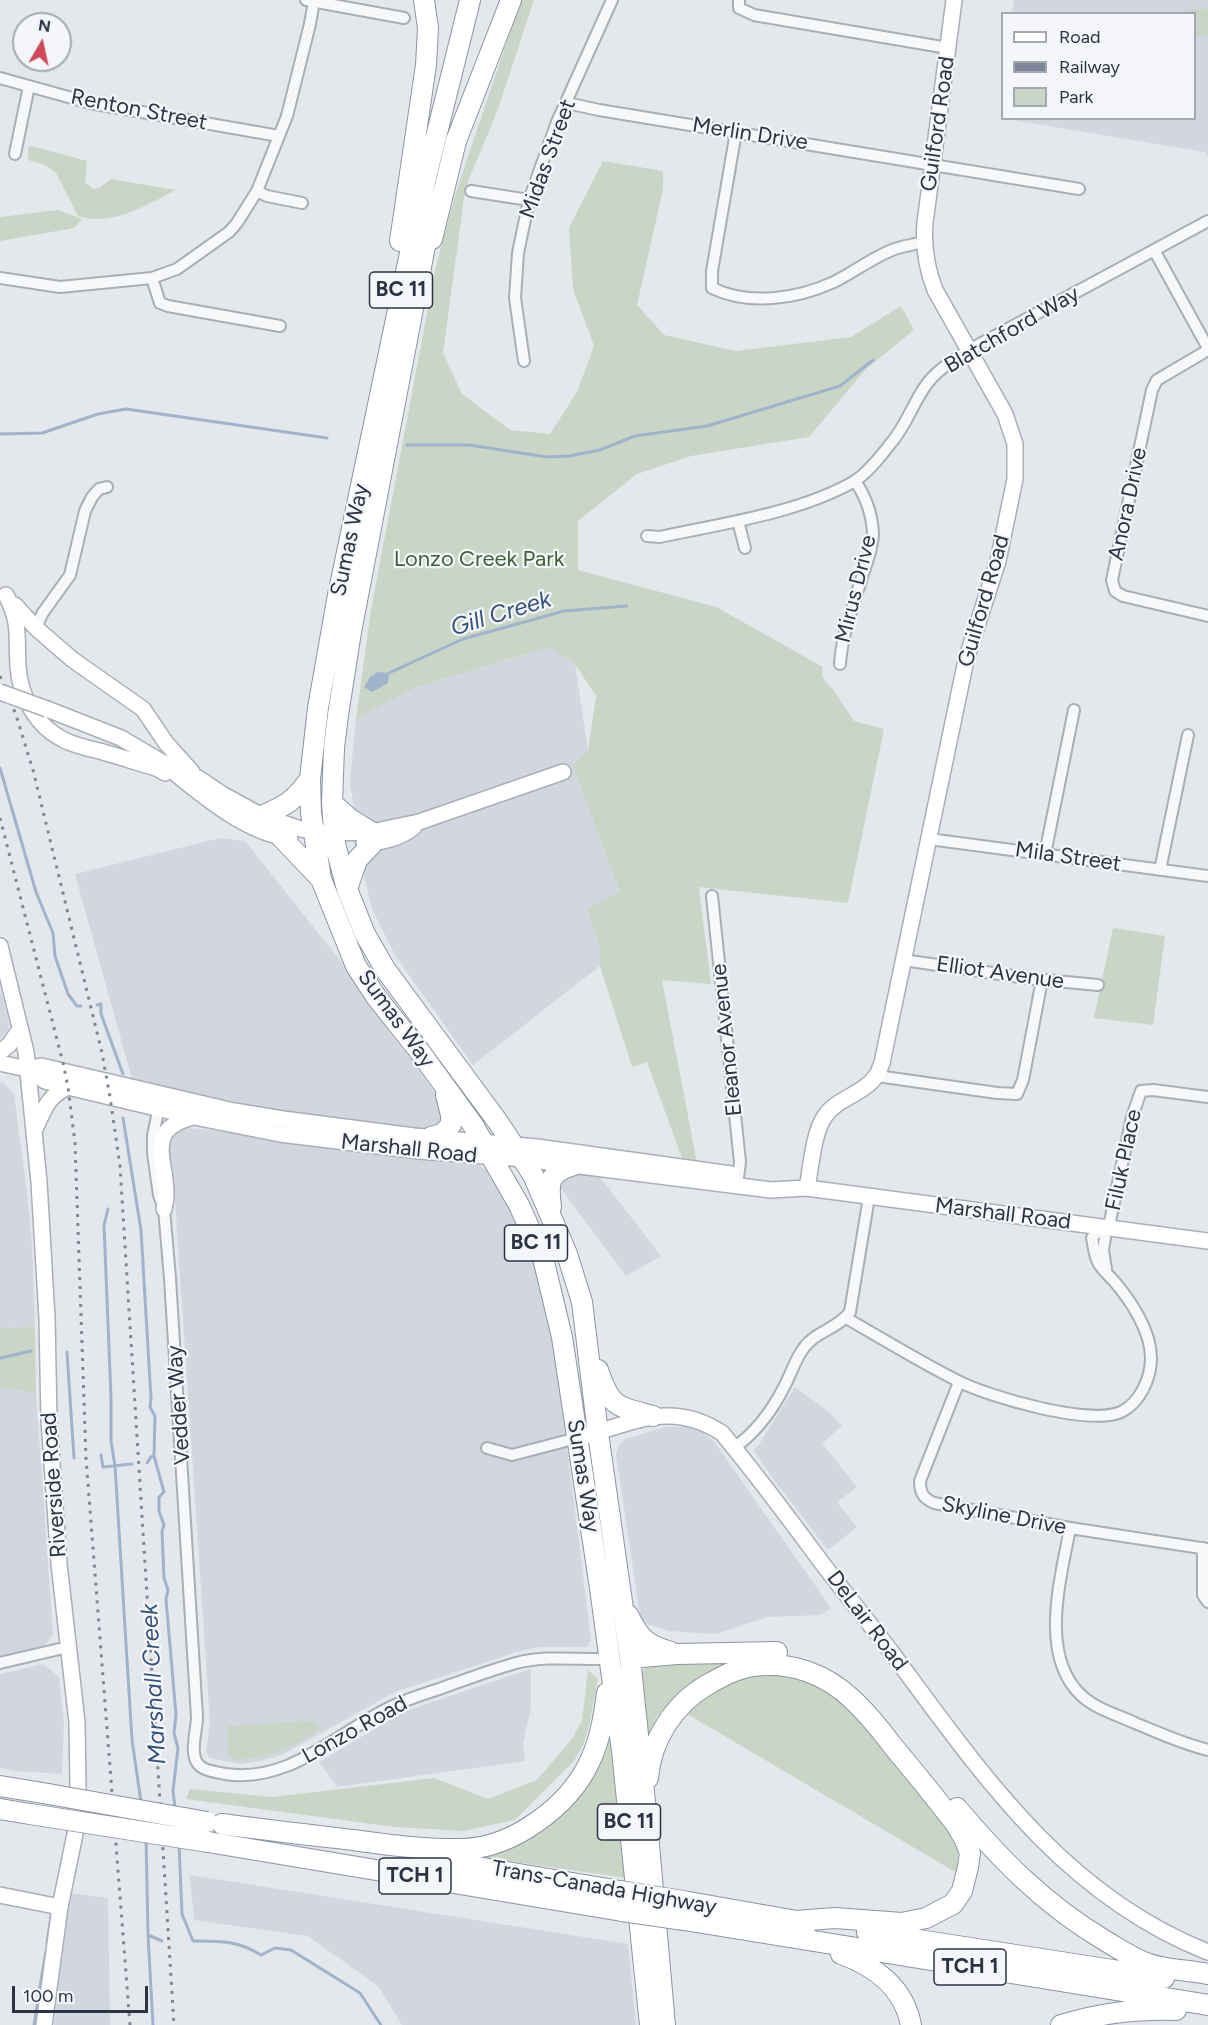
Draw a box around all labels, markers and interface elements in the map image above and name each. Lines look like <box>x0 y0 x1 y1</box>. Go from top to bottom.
north arrow <box>12 12 72 72</box>
legend <box>1001 12 1196 120</box>
text: N <box>37 15 52 36</box>
text: Road <box>1059 26 1100 48</box>
street label: Guilford Road <box>915 55 961 193</box>
text: Railway <box>1059 56 1120 78</box>
street label: Renton Street <box>69 84 209 136</box>
text: Park <box>1059 86 1093 108</box>
street label: Midas Street <box>514 96 582 222</box>
street label: Merlin Drive <box>690 112 810 156</box>
road number: BC 11 <box>370 272 432 308</box>
street label: Blatchford Way <box>940 281 1084 379</box>
street label: Anora Drive <box>1103 445 1153 563</box>
street label: Sumas Way <box>325 481 375 599</box>
street label: Mirus Drive <box>830 532 882 646</box>
street label: Guilford Road <box>953 532 1015 670</box>
park label: Lonzo Creek Park <box>394 547 564 573</box>
water label: Gill Creek <box>447 585 555 643</box>
street label: Mila Street <box>1013 836 1123 878</box>
street label: Elliot Avenue <box>934 951 1066 995</box>
street label: Eleanor Avenue <box>706 962 748 1118</box>
street label: Sumas Way <box>352 965 440 1073</box>
street label: Filuk Place <box>1100 1107 1148 1213</box>
street label: Marshall Road <box>340 1129 478 1169</box>
street label: Marshall Road <box>934 1193 1072 1235</box>
road number: BC 11 <box>504 1225 568 1261</box>
street label: Vedder Way <box>162 1344 196 1466</box>
street label: Riverside Road <box>36 1411 72 1559</box>
street label: Sumas Way <box>561 1418 605 1534</box>
street label: Skyline Drive <box>939 1491 1069 1541</box>
street label: DeLair Road <box>821 1566 913 1676</box>
water label: Marshall Creek <box>135 1603 173 1765</box>
street label: Lonzo Road <box>298 1690 412 1770</box>
road number: BC 11 <box>598 1804 660 1840</box>
street label: Trans-Canada Highway <box>490 1855 718 1921</box>
road number: TCH 1 <box>379 1858 451 1894</box>
road number: TCH 1 <box>934 1949 1006 1985</box>
scale bar <box>15 1974 152 2012</box>
text: 100 m <box>23 1985 73 2007</box>

